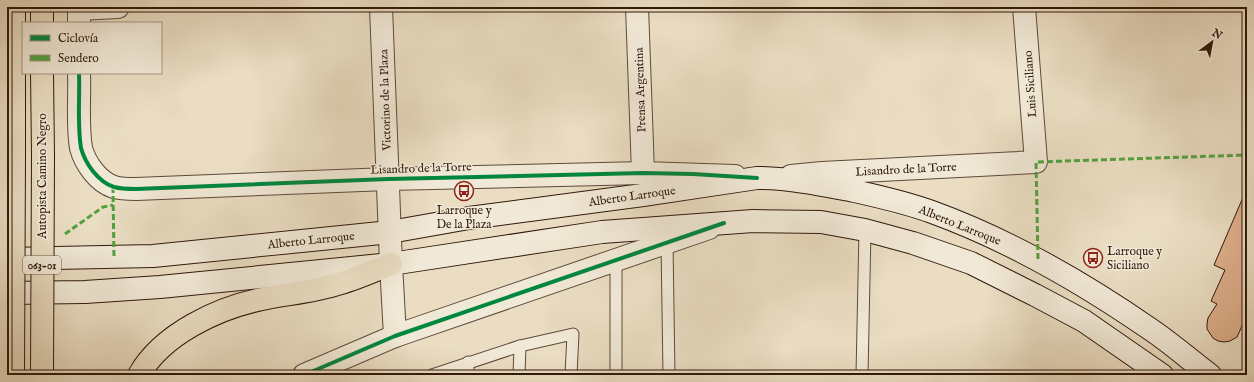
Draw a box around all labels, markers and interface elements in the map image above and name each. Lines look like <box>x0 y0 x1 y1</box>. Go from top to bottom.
legend <box>22 22 162 74</box>
north arrow <box>1192 22 1232 62</box>
text: N <box>1208 25 1225 43</box>
text: Ciclovía <box>58 31 99 46</box>
street label: Prensa Argentina <box>631 46 649 133</box>
street label: Victorino de la Plaza <box>376 48 395 152</box>
street label: Luis Siciliano <box>1021 49 1040 118</box>
text: Sendero <box>58 51 99 66</box>
street label: Autopista Camino Negro <box>35 113 51 240</box>
street label: Lisandro de la Torre <box>370 159 472 178</box>
street label: Lisandro de la Torre <box>855 159 958 180</box>
bus stop icon: Larroque y De la Plaza <box>453 180 475 202</box>
street label: Alberto Larroque <box>587 183 677 211</box>
street label: Alberto Larroque <box>915 202 1004 250</box>
place label: Larroque y De la Plaza <box>436 203 492 232</box>
street label: Alberto Larroque <box>266 228 356 254</box>
place label: Larroque y Siciliano <box>1107 244 1162 273</box>
bus stop icon: Larroque y Siciliano <box>1082 247 1104 269</box>
road number: 063-01 <box>23 256 61 274</box>

